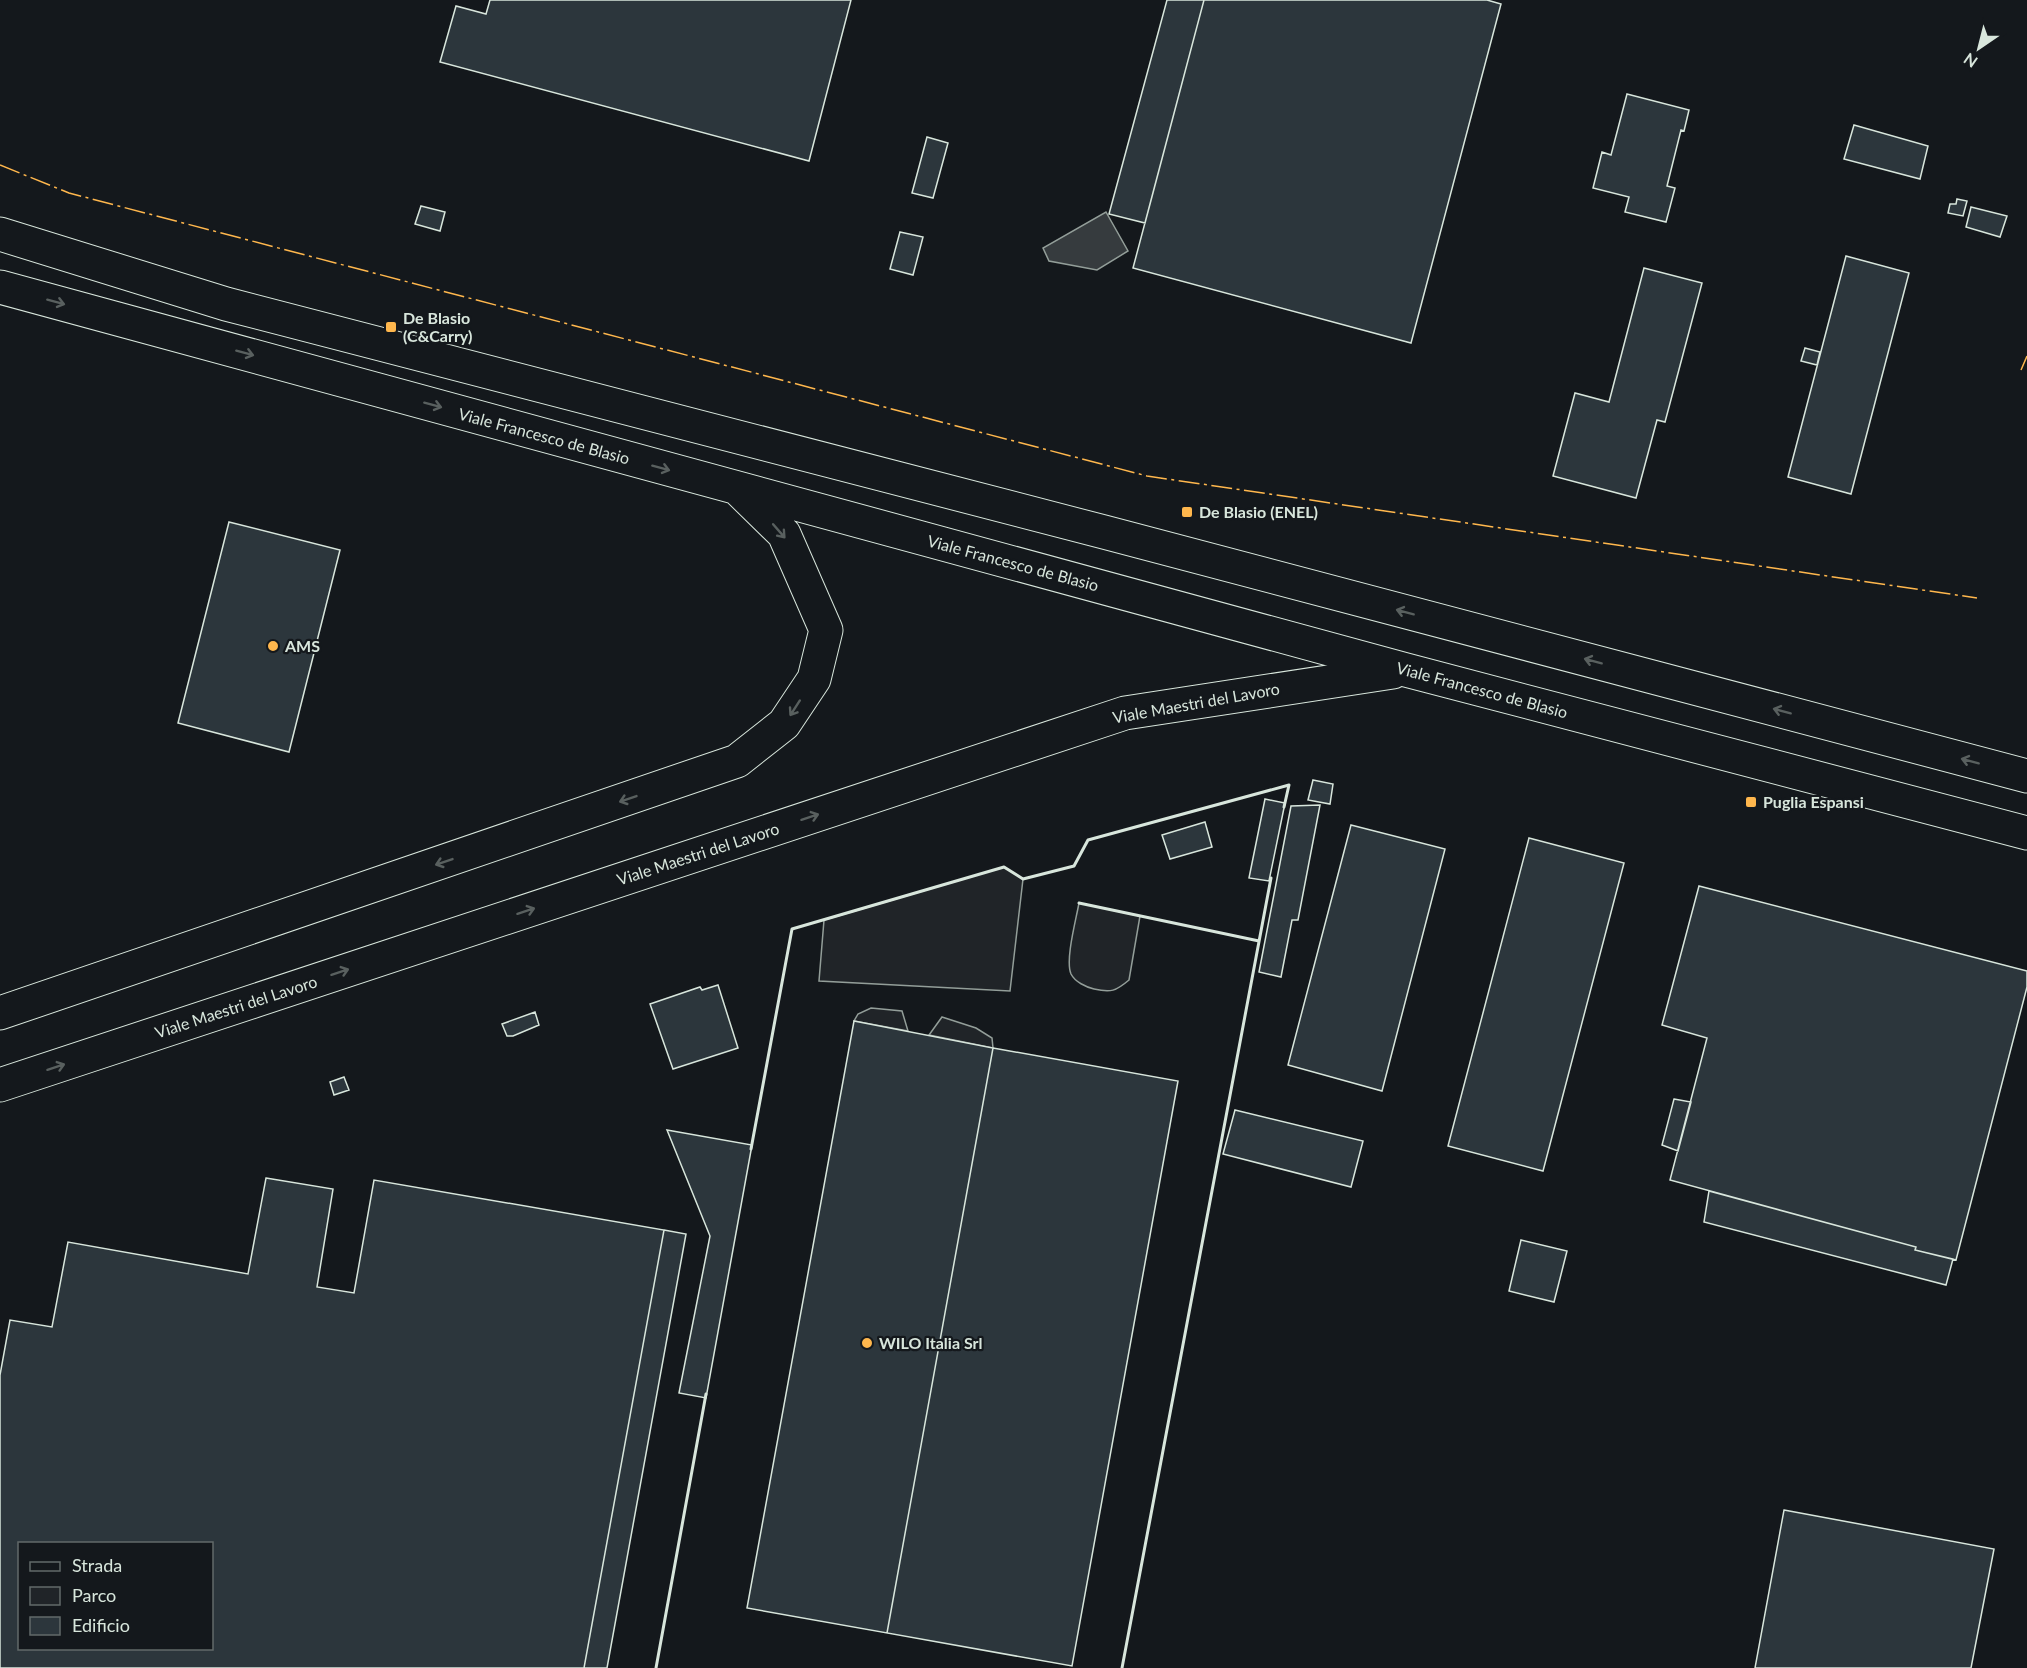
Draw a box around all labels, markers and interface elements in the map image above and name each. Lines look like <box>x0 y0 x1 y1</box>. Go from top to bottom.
north arrow <box>1949 18 2009 78</box>
text: N <box>1960 49 1981 72</box>
one-way arrow <box>47 297 66 309</box>
place label: De Blasio (C&Carry) <box>403 308 472 345</box>
marker: De Blasio (C&Carry) <box>384 320 398 334</box>
one-way arrow <box>235 348 254 360</box>
one-way arrow <box>423 400 442 411</box>
street label: Viale Francesco de Blasio <box>456 403 632 468</box>
one-way arrow <box>651 463 670 474</box>
place label: De Blasio (ENEL) <box>1199 502 1318 521</box>
marker: De Blasio (ENEL) <box>1180 505 1194 519</box>
one-way arrow <box>772 523 786 538</box>
street label: Viale Francesco de Blasio <box>925 530 1101 595</box>
one-way arrow <box>1396 605 1415 617</box>
place label: AMS <box>284 636 320 655</box>
marker: AMS <box>266 639 280 653</box>
one-way arrow <box>1584 655 1603 667</box>
street label: Viale Francesco de Blasio <box>1394 657 1570 722</box>
street label: Viale Maestri del Lavoro <box>1111 678 1281 727</box>
one-way arrow <box>789 699 801 715</box>
one-way arrow <box>1773 705 1792 717</box>
one-way arrow <box>1961 755 1980 766</box>
place label: Puglia Espansi <box>1763 792 1864 811</box>
one-way arrow <box>619 795 638 806</box>
marker: Puglia Espansi <box>1744 795 1758 809</box>
one-way arrow <box>800 811 819 822</box>
street label: Viale Maestri del Lavoro <box>614 818 781 889</box>
one-way arrow <box>435 857 454 868</box>
one-way arrow <box>516 905 534 916</box>
one-way arrow <box>330 966 349 977</box>
street label: Viale Maestri del Lavoro <box>152 971 319 1042</box>
one-way arrow <box>46 1060 65 1071</box>
place label: WILO Italia Srl <box>879 1333 983 1352</box>
marker: WILO Italia Srl <box>860 1336 874 1350</box>
legend <box>18 1542 213 1650</box>
text: Strada <box>72 1554 122 1576</box>
text: Parco <box>72 1584 116 1606</box>
text: Edificio <box>72 1614 130 1636</box>

